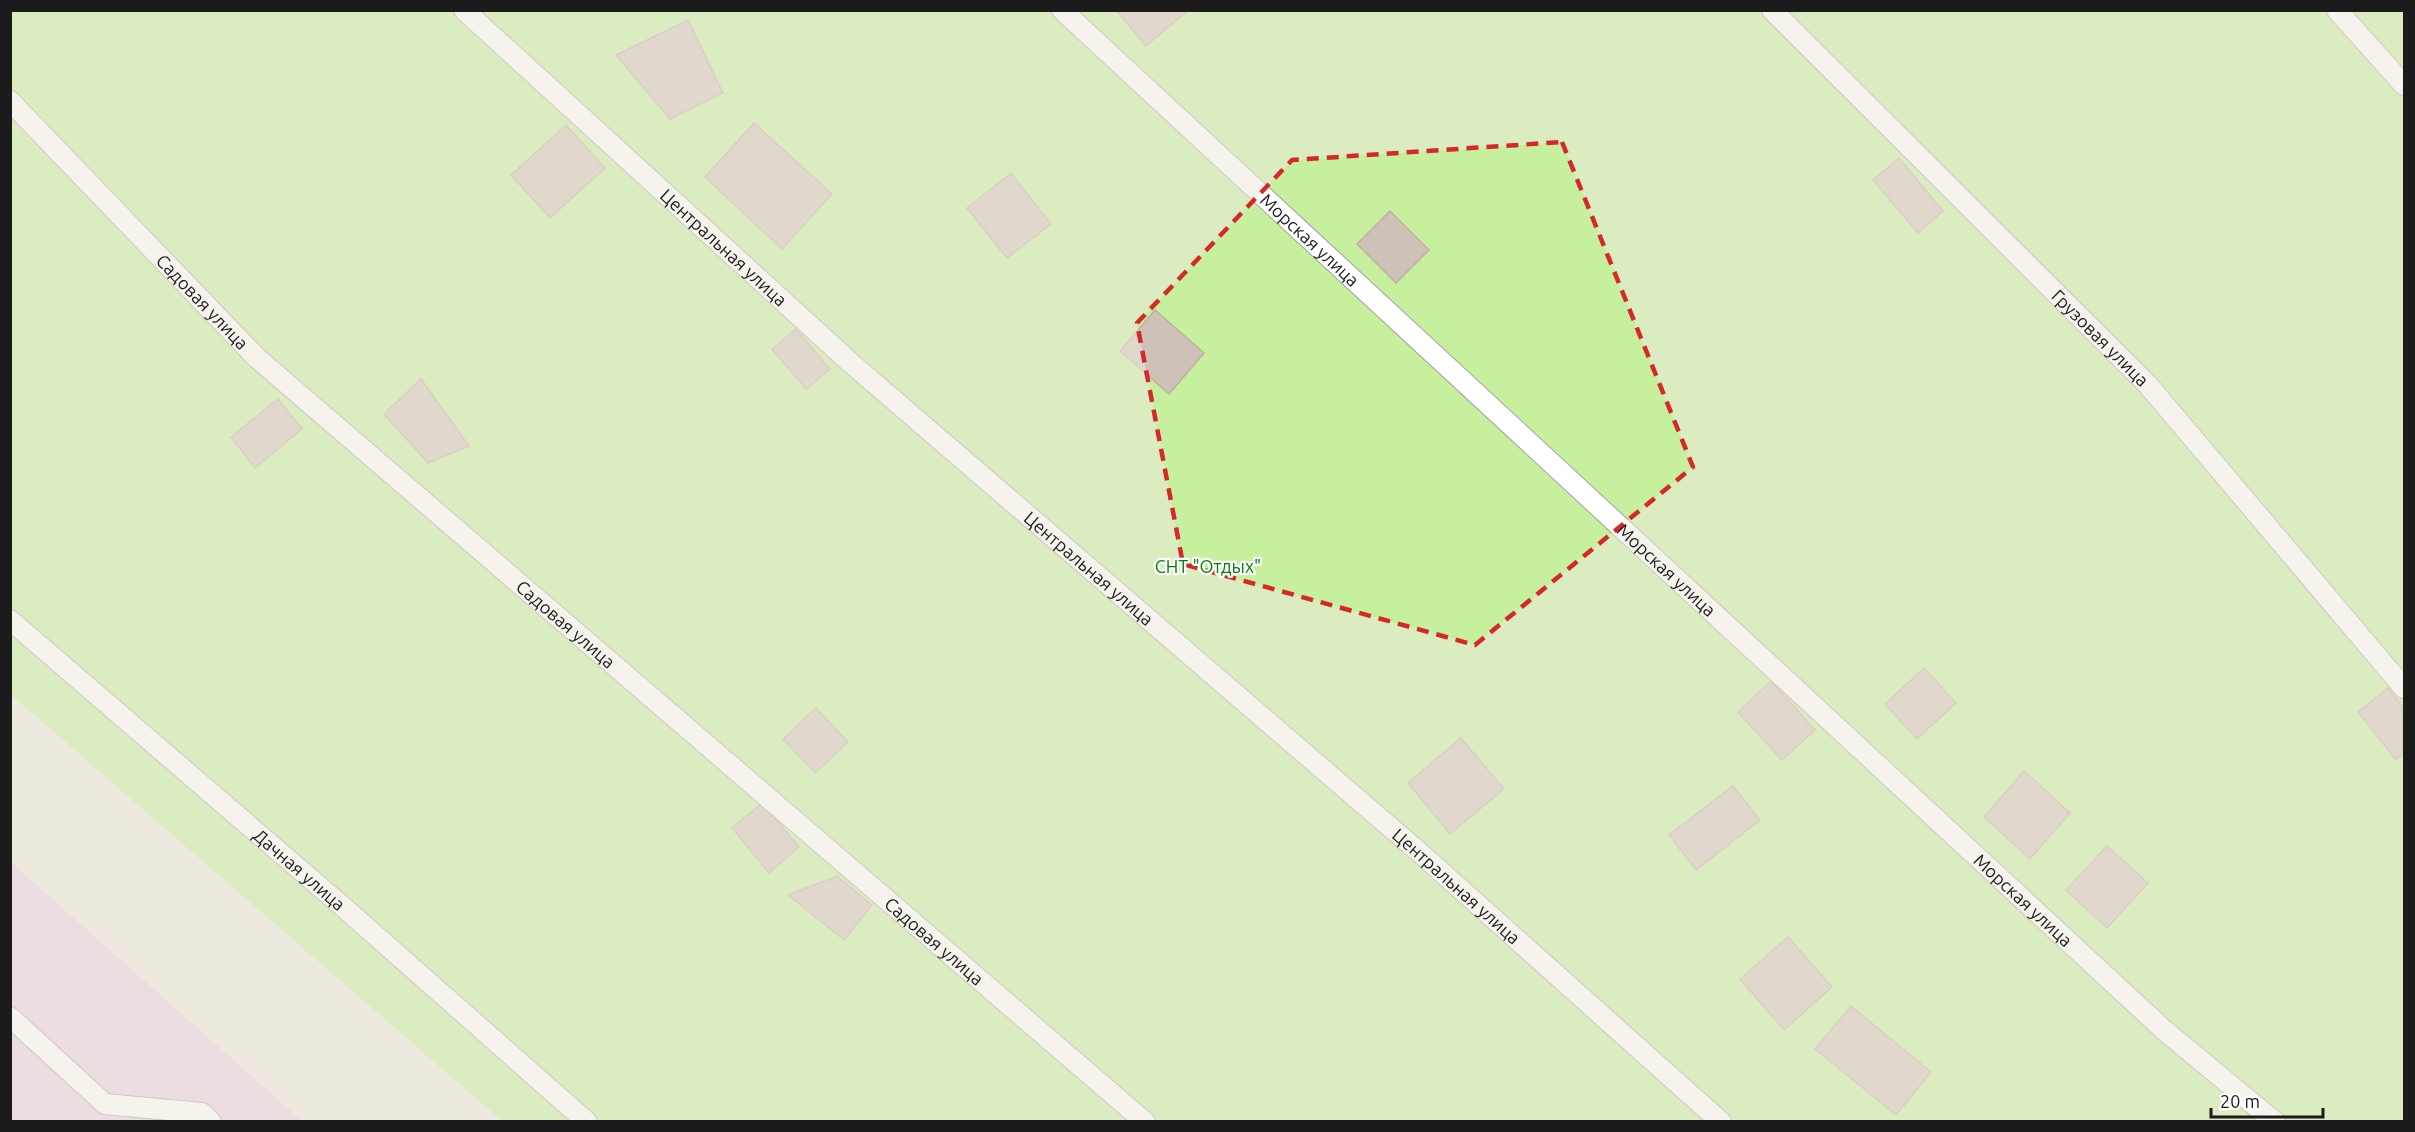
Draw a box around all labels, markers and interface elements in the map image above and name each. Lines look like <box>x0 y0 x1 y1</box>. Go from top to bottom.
street label: Центральная улица <box>657 185 791 310</box>
street label: Морская улица <box>1257 189 1363 290</box>
street label: Садовая улица <box>153 250 253 353</box>
street label: Грузовая улица <box>2048 285 2153 390</box>
street label: Центральная улица <box>1021 507 1158 629</box>
street label: Морская улица <box>1613 519 1720 620</box>
park label: СНТ "Отдых" <box>1155 556 1261 576</box>
street label: Садовая улица <box>513 576 619 672</box>
street label: Дачная улица <box>250 824 349 914</box>
street label: Центральная улица <box>1389 824 1524 948</box>
street label: Морская улица <box>1970 849 2077 950</box>
street label: Садовая улица <box>881 893 988 989</box>
scale bar <box>2211 1081 2324 1119</box>
text: 20 m <box>2220 1091 2260 1111</box>

